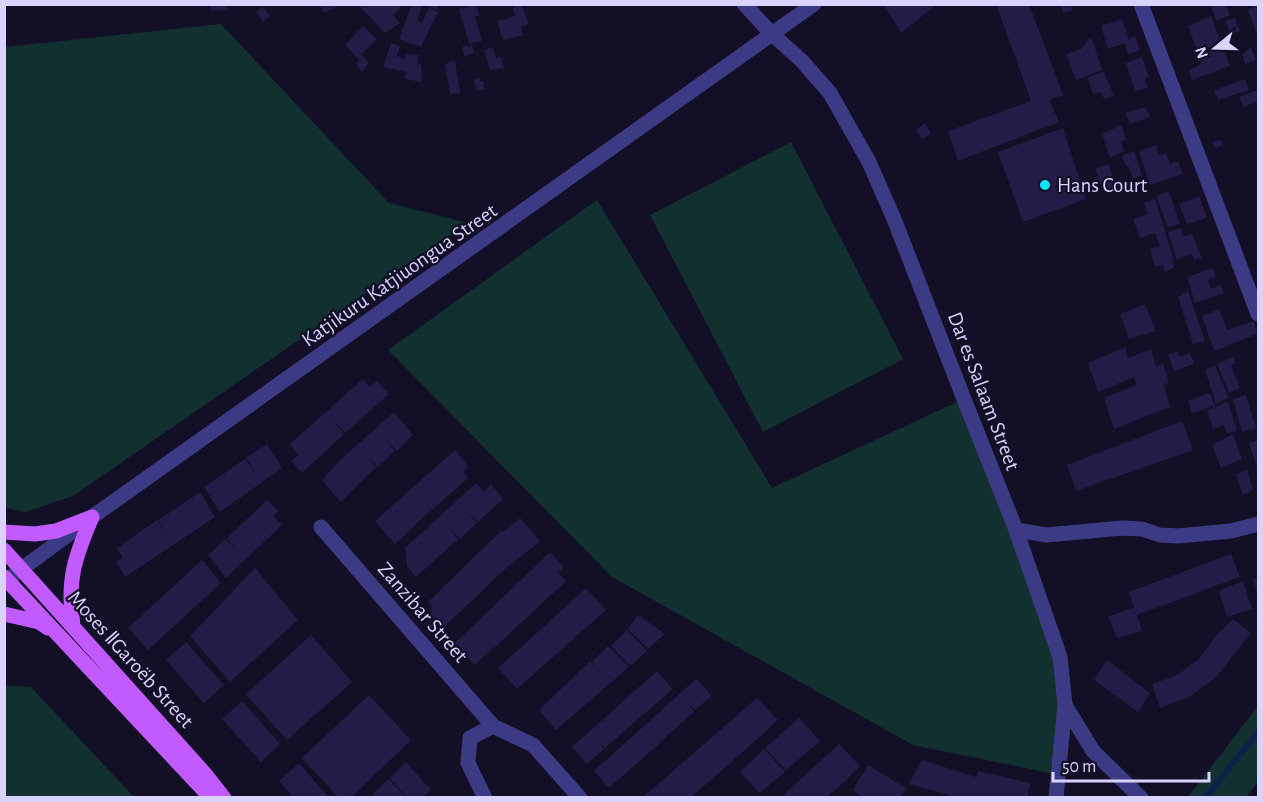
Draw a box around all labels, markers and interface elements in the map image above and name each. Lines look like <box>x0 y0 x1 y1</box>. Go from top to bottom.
north arrow <box>1185 18 1245 78</box>
text: N <box>1192 45 1211 60</box>
place label: Hans Court <box>1057 175 1148 196</box>
marker: Hans Court <box>1038 178 1052 192</box>
street label: Katjikuru Katjiuongua Street <box>298 200 501 351</box>
street label: Dar es Salaam Street <box>944 309 1023 473</box>
street label: Zanzibar Street <box>374 558 472 667</box>
street label: Moses ǁGaroëb Street <box>64 587 198 732</box>
scale bar <box>1053 745 1209 783</box>
text: 50 m <box>1062 758 1096 776</box>

